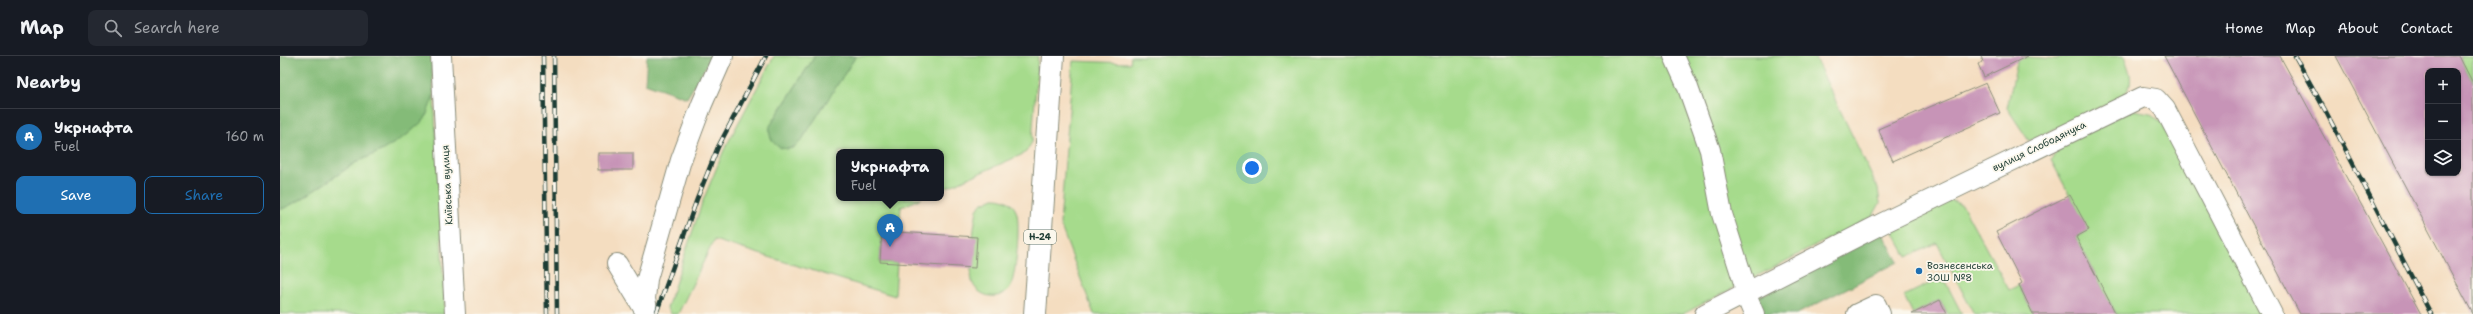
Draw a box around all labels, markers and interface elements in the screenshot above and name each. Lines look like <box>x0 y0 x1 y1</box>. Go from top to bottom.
search box <box>88 10 368 46</box>
text: Map <box>20 15 64 40</box>
icon: search <box>102 17 124 39</box>
text: Search here <box>134 18 220 38</box>
text: Home <box>2225 19 2264 37</box>
text: Map <box>2286 19 2316 37</box>
text: About <box>2338 19 2379 37</box>
text: Contact <box>2401 19 2453 37</box>
map controls <box>2425 68 2461 176</box>
button: + <box>2425 68 2461 104</box>
text: Nearby <box>16 71 81 93</box>
button: − <box>2425 104 2461 140</box>
street label: вулиця Слободянука <box>1990 117 2089 174</box>
text: Укрнафта <box>54 118 133 138</box>
text: A <box>24 128 34 145</box>
text: 160 m <box>226 128 264 145</box>
text: Fuel <box>54 138 79 155</box>
button: layers <box>2425 140 2461 176</box>
street label: Київська вулиця <box>438 145 456 225</box>
popup <box>836 149 944 201</box>
text: Укрнафта <box>851 157 929 177</box>
your location <box>1242 158 1262 178</box>
button: Save <box>16 176 136 214</box>
button: Share <box>144 176 264 214</box>
text: Fuel <box>851 177 876 194</box>
pin: A <box>877 214 903 247</box>
road number: Н-24 <box>1024 230 1056 244</box>
place label: Вознесенська ЗОШ №8 <box>1927 259 1994 284</box>
marker: Вознесенська ЗОШ №8 <box>1914 266 1924 276</box>

